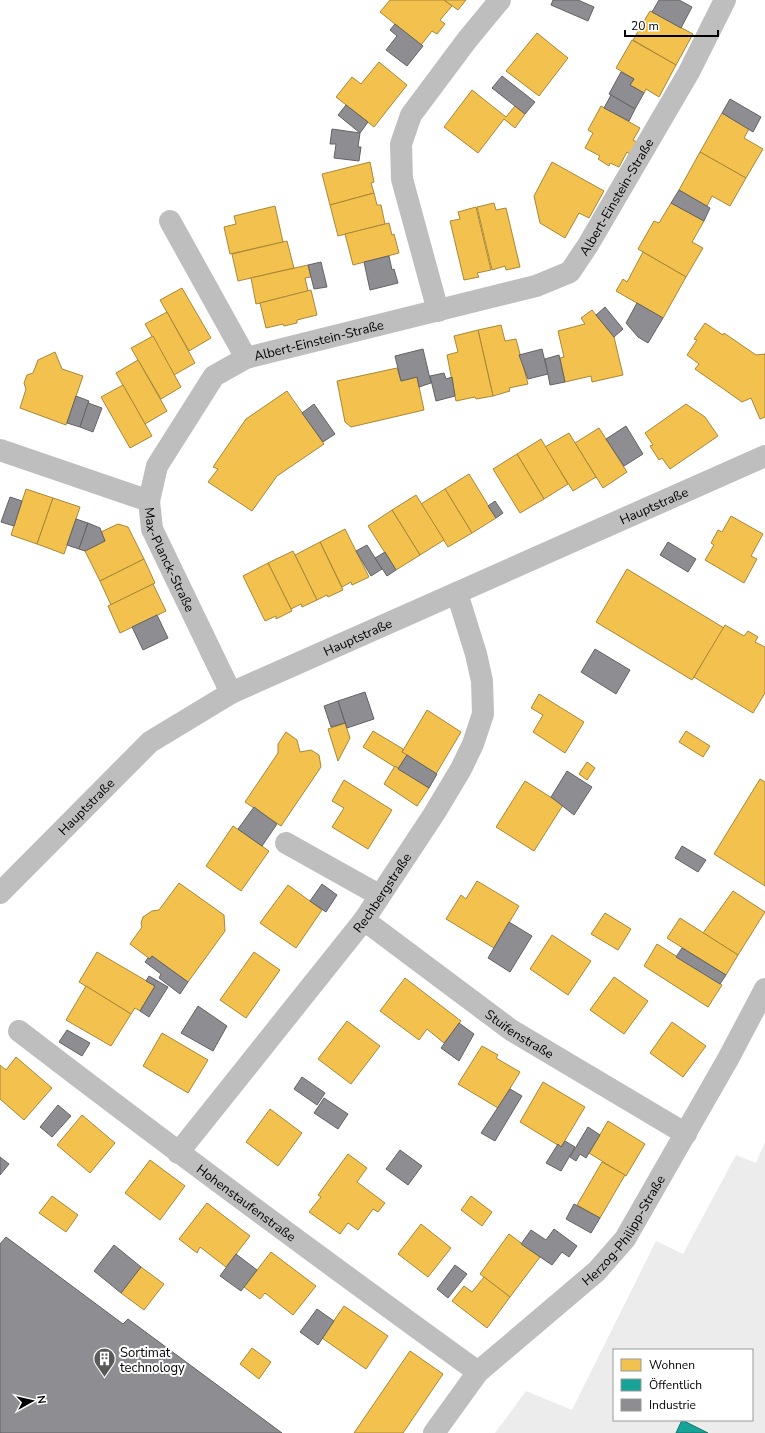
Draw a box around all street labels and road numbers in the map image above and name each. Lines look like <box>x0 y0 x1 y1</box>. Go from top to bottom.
street label: Albert-Einstein-Straße <box>575 135 658 259</box>
street label: Albert-Einstein-Straße <box>252 316 386 366</box>
street label: Hauptstraße <box>617 483 691 529</box>
street label: Max-Planck-Straße <box>140 506 199 615</box>
street label: Hauptstraße <box>321 615 395 661</box>
street label: Hauptstraße <box>54 775 119 840</box>
street label: Rechbergstraße <box>349 849 416 937</box>
street label: Stuifenstraße <box>481 1006 557 1063</box>
street label: Hohenstaufenstraße <box>193 1161 299 1246</box>
street label: Herzog-Philipp-Straße <box>578 1172 670 1290</box>

